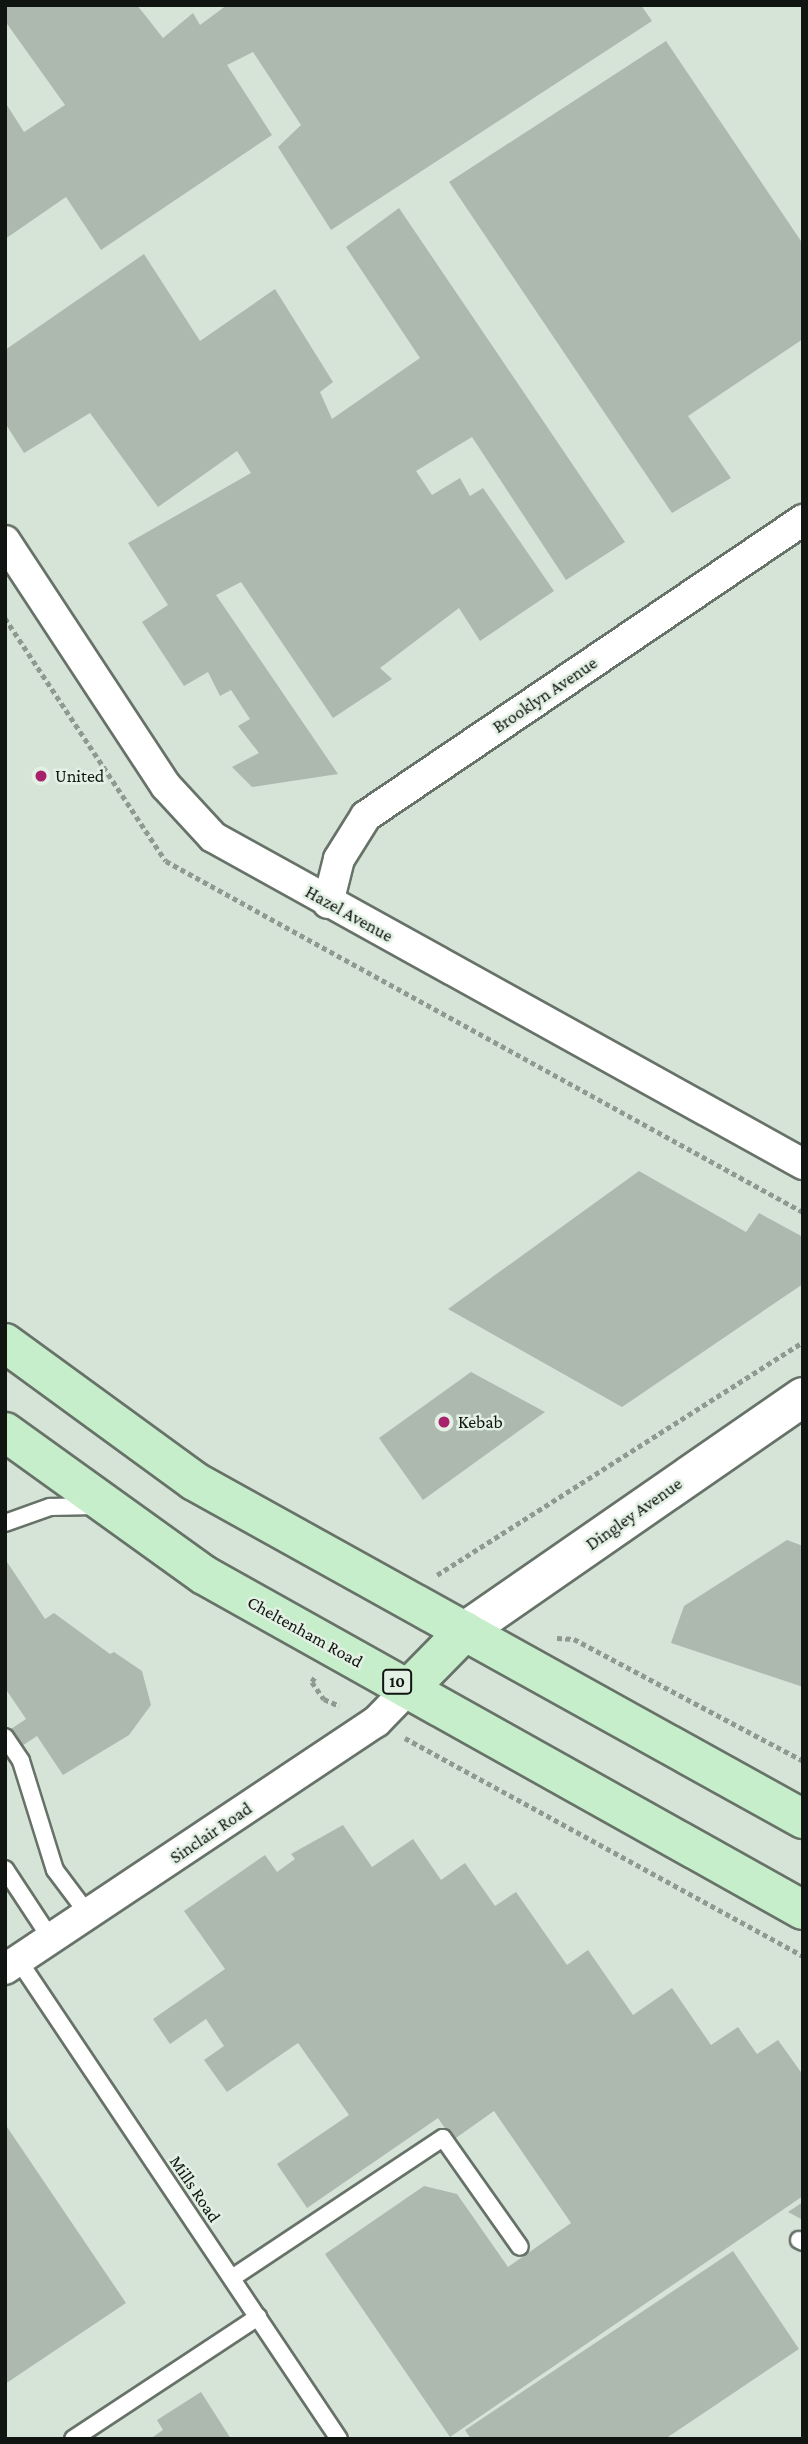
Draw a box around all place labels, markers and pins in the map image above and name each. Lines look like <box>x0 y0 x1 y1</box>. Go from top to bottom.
place label: United <box>55 765 104 787</box>
marker: United <box>33 768 49 784</box>
place label: Kebab <box>458 1411 503 1433</box>
marker: Kebab <box>436 1414 452 1430</box>

